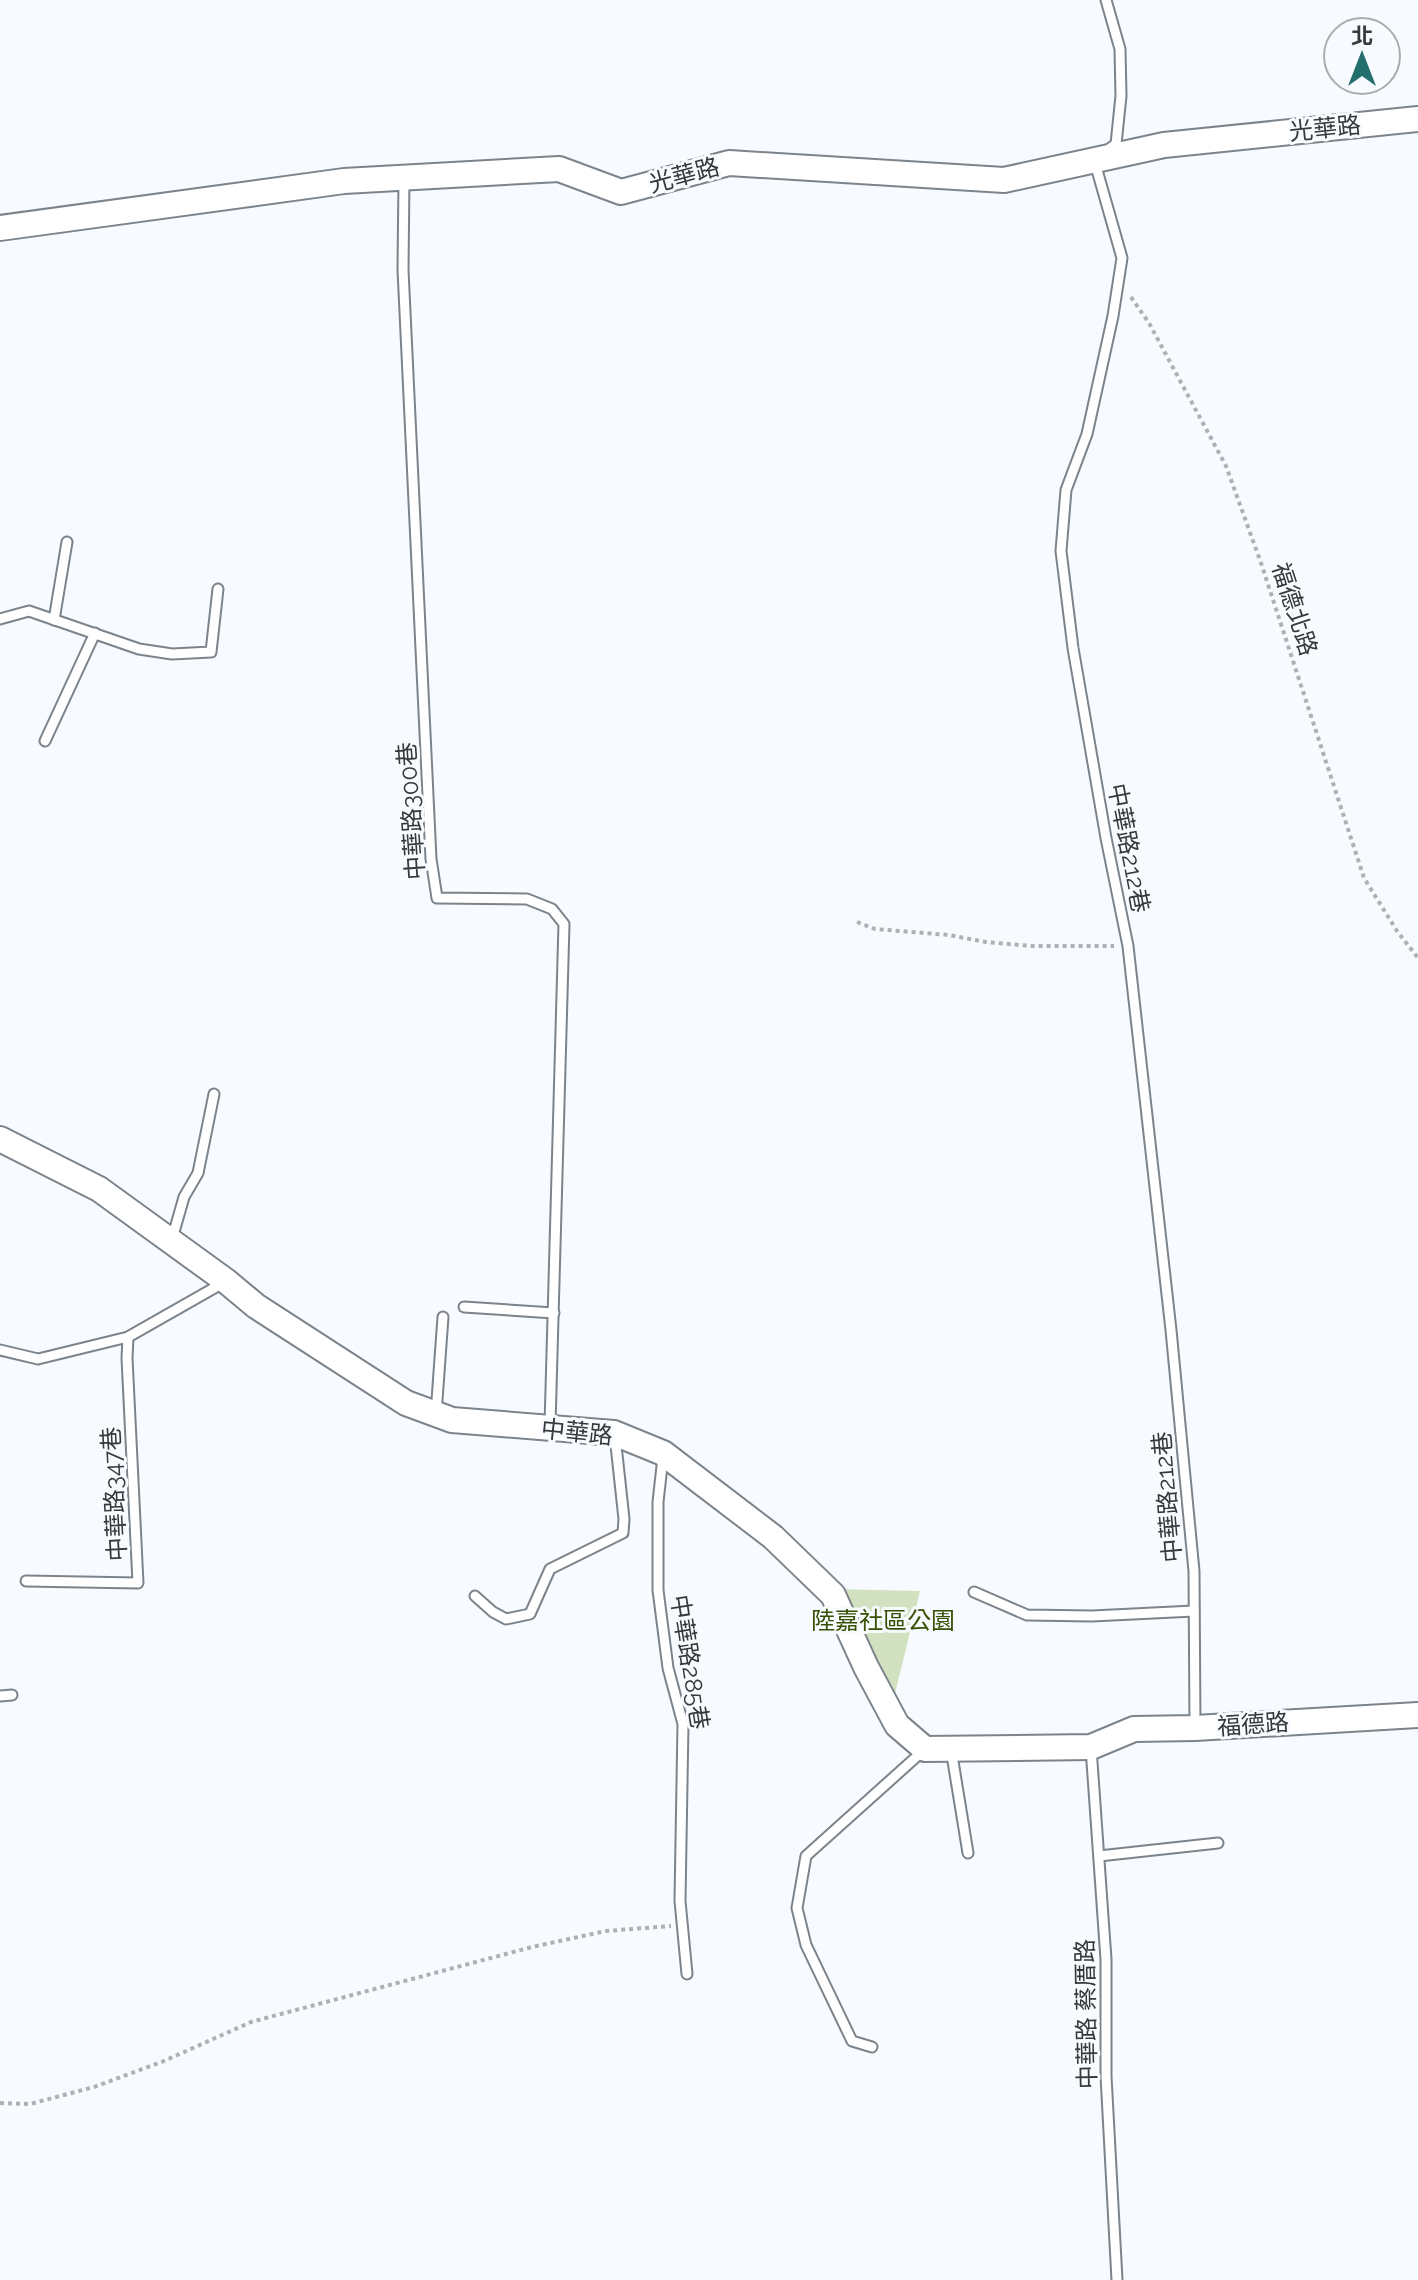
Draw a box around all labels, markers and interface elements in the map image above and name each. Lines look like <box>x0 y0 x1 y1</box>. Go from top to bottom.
north arrow <box>1322 16 1402 96</box>
text: 北 <box>1351 23 1373 49</box>
street label: 光華路 <box>1288 110 1362 146</box>
street label: 光華路 <box>645 152 723 198</box>
street label: 福德北路 <box>1266 559 1324 659</box>
street label: 中華路300巷 <box>392 741 430 881</box>
street label: 中華路212巷 <box>1102 781 1156 915</box>
street label: 中華路 <box>540 1414 614 1450</box>
street label: 中華路347巷 <box>96 1426 132 1562</box>
street label: 中華路212巷 <box>1147 1430 1187 1564</box>
street label: 中華路285巷 <box>665 1593 715 1731</box>
park label: 陸嘉社區公園 <box>811 1606 955 1635</box>
street label: 福德路 <box>1216 1707 1290 1741</box>
street label: 中華路 蔡厝路 <box>1070 1939 1102 2089</box>

